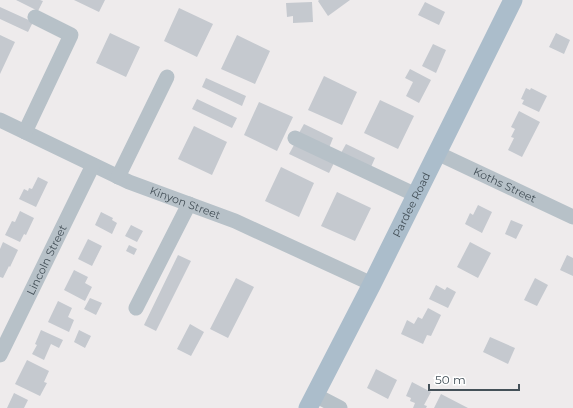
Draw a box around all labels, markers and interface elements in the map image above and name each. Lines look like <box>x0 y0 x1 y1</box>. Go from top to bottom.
street label: Koths Street <box>471 164 539 206</box>
street label: Pardee Road <box>389 170 433 240</box>
street label: Kinyon Street <box>148 183 223 222</box>
street label: Lincoln Street <box>23 222 70 297</box>
scale bar <box>429 366 519 392</box>
text: 50 m <box>435 372 466 387</box>

